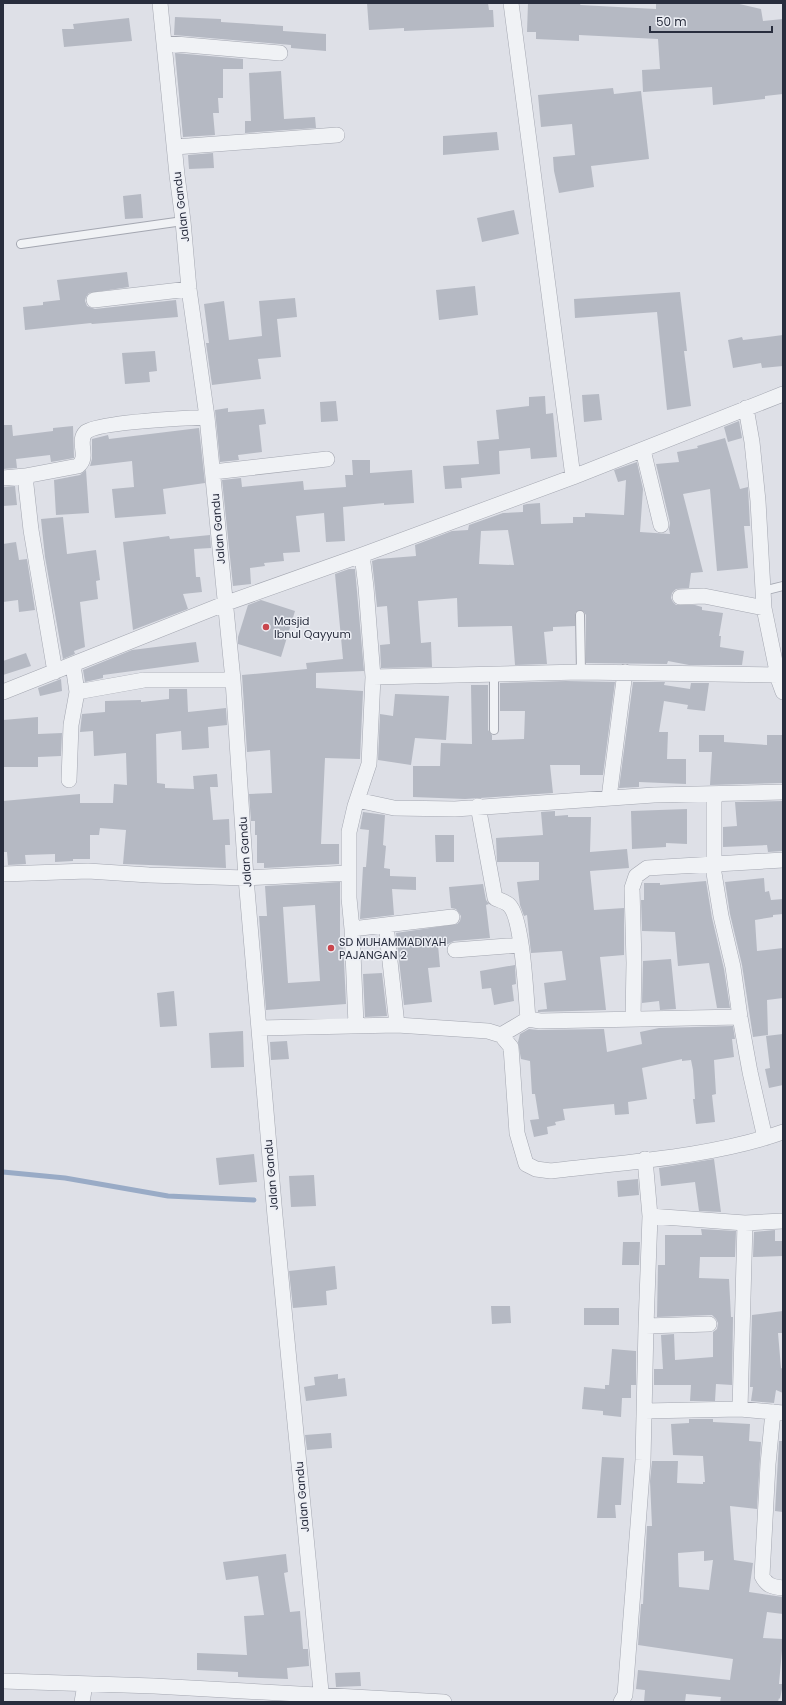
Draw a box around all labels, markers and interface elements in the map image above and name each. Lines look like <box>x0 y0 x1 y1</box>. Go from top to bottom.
scale bar <box>650 8 772 34</box>
text: 50 m <box>656 13 687 30</box>
street label: Jalan Gandu <box>169 171 193 243</box>
street label: Jalan Gandu <box>207 493 229 565</box>
place label: Masjid Ibnul Qayyum <box>274 613 351 642</box>
marker: Masjid Ibnul Qayyum <box>261 622 271 632</box>
street label: Jalan Gandu <box>235 816 255 888</box>
place label: SD MUHAMMADIYAH PAJANGAN 2 <box>339 934 446 963</box>
marker: SD MUHAMMADIYAH PAJANGAN 2 <box>326 943 336 953</box>
street label: Jalan Gandu <box>260 1139 282 1211</box>
street label: Jalan Gandu <box>291 1461 313 1533</box>

